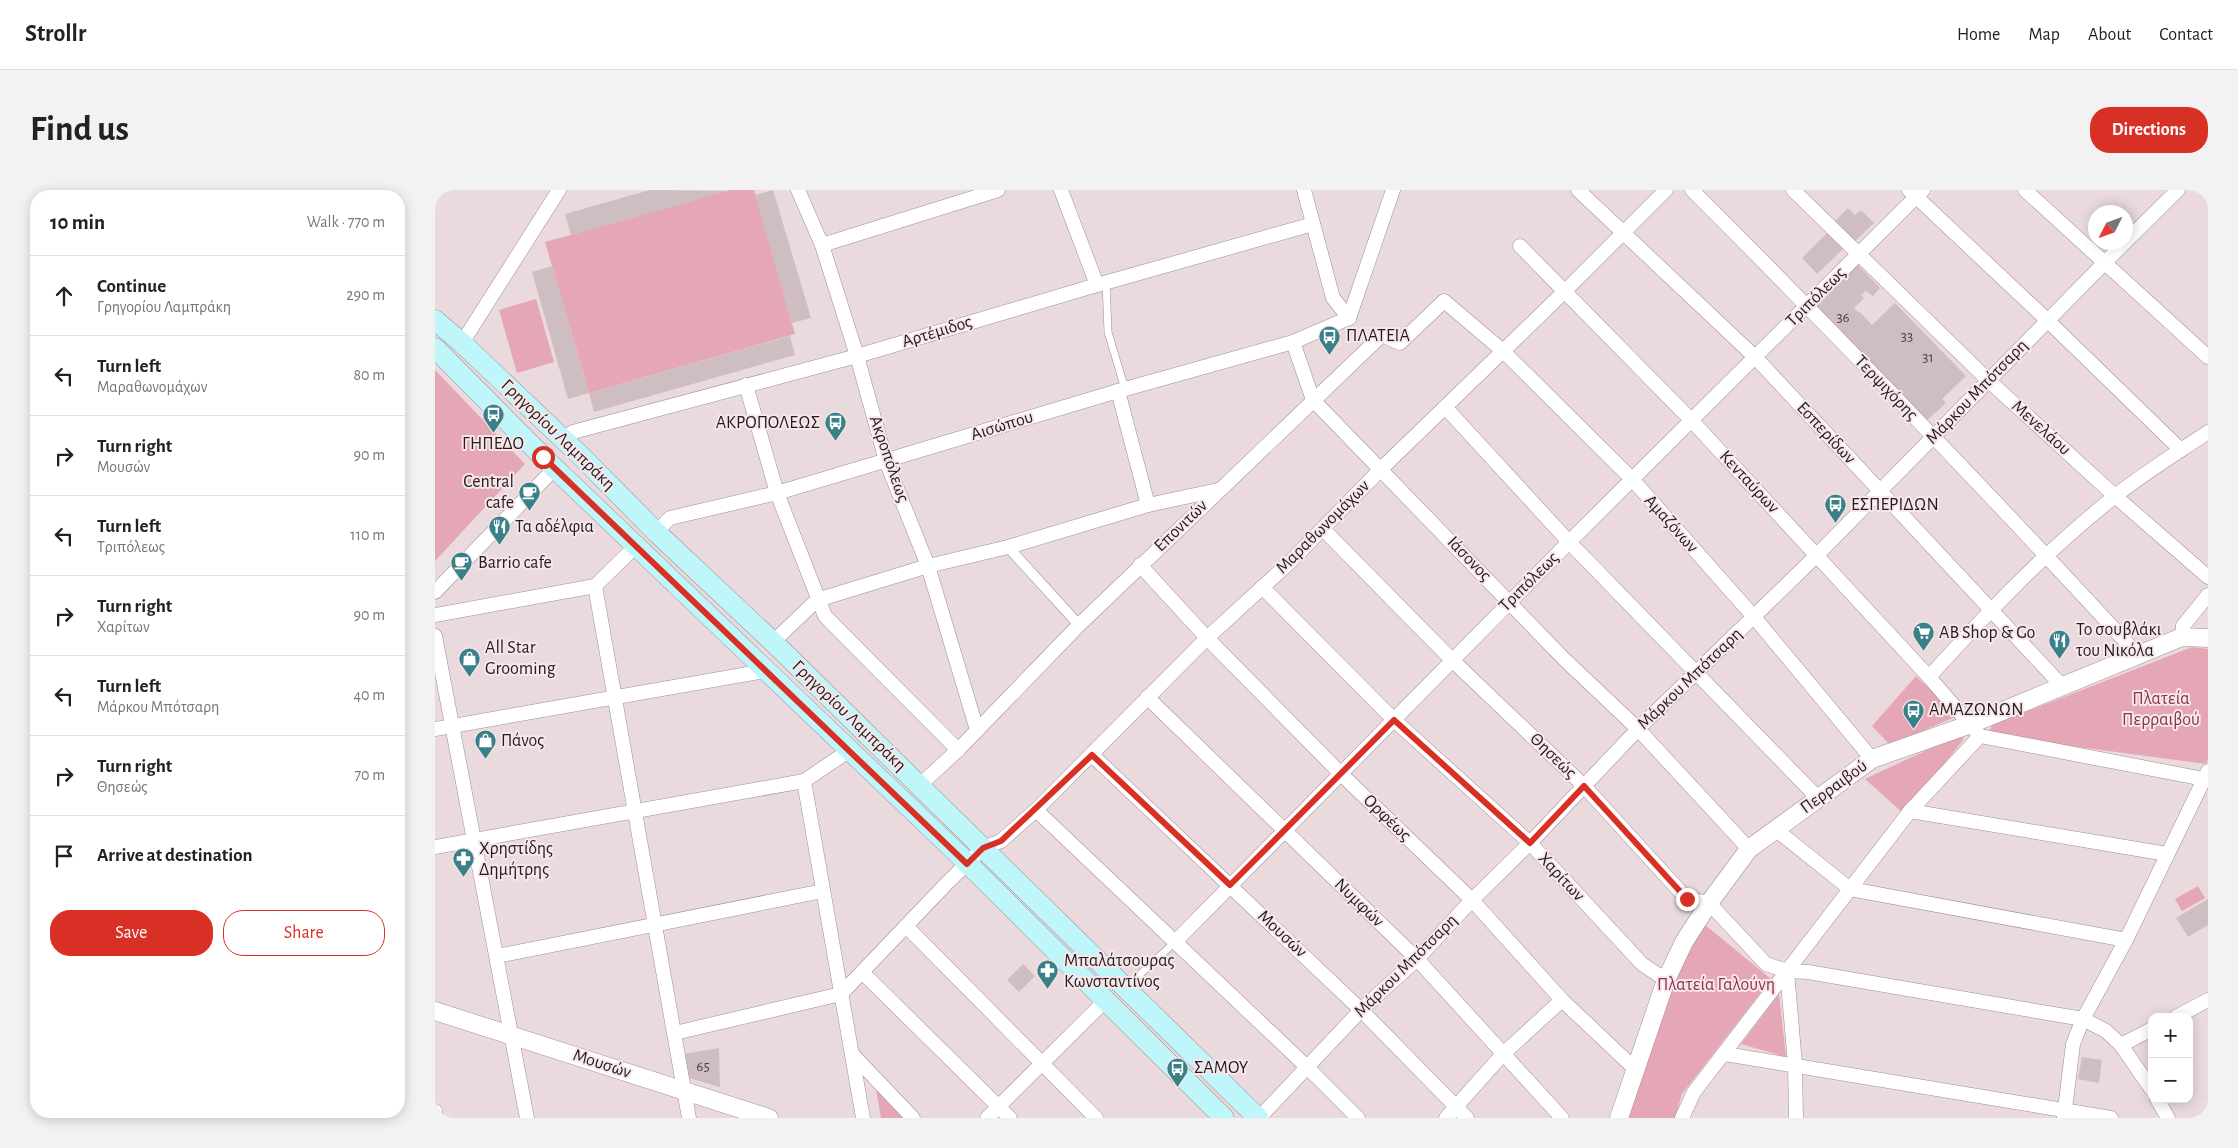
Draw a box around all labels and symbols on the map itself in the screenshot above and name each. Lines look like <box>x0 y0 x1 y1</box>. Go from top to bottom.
north arrow <box>2088 205 2133 250</box>
street label: Τριπόλεως <box>1783 264 1849 330</box>
house number: 36 <box>1836 310 1850 325</box>
street label: Αρτέμιδος <box>900 313 974 351</box>
bus stop icon: ΠΛΑΤΕΙΑ <box>1318 324 1342 355</box>
place label: ΠΛΑΤΕΙΑ <box>1346 327 1410 345</box>
house number: 33 <box>1901 329 1913 344</box>
street label: Μάρκου Μπότσαρη <box>1923 336 2031 448</box>
house number: 31 <box>1922 350 1934 365</box>
street label: Τερψιχόρης <box>1851 352 1921 424</box>
street label: Γρηγορίου Λαμπράκη <box>497 375 619 494</box>
street label: Μενελάου <box>2008 397 2074 459</box>
street label: Εσπερίδων <box>1793 398 1860 468</box>
bus stop icon: ΓΗΠΕΔΟ <box>481 402 505 433</box>
street label: Αισώπου <box>969 408 1035 444</box>
bus stop icon: ΑΚΡΟΠΟΛΕΩΣ <box>824 411 848 442</box>
street label: Ακροπόλεως <box>866 413 912 505</box>
place label: ΑΚΡΟΠΟΛΕΩΣ <box>716 414 820 432</box>
place label: ΓΗΠΕΔΟ <box>462 435 524 453</box>
route start <box>532 446 555 469</box>
street label: Κενταύρων <box>1716 447 1783 517</box>
place label: Central cafe <box>463 473 514 512</box>
street label: Μαραθωνομάχων <box>1273 476 1374 577</box>
cafe icon: Central cafe <box>518 480 542 511</box>
street label: Αμαζόνων <box>1641 492 1702 557</box>
bus stop icon: ΕΣΠΕΡΙΔΩΝ <box>1823 493 1847 524</box>
street label: Επονιτών <box>1151 496 1211 555</box>
place label: ΕΣΠΕΡΙΔΩΝ <box>1851 496 1939 514</box>
restaurant icon: Τα αδέλφια <box>487 515 511 546</box>
place label: Τα αδέλφια <box>515 518 594 536</box>
street label: Ιάσονος <box>1444 533 1494 585</box>
street label: Τριπόλεως <box>1496 549 1562 615</box>
cafe icon: Barrio cafe <box>450 551 474 582</box>
place label: Barrio cafe <box>478 554 552 572</box>
supermarket icon: AB Shop & Go <box>1911 621 1935 652</box>
place label: Το σουβλάκι του Νικόλα <box>2075 621 2161 660</box>
place label: AB Shop & Go <box>1939 624 2036 642</box>
street label: Μάρκου Μπότσαρη <box>1634 625 1746 733</box>
restaurant icon: Το σουβλάκι του Νικόλα <box>2048 628 2072 659</box>
place label: All Star Grooming <box>485 639 556 678</box>
shop icon: All Star Grooming <box>457 646 481 677</box>
street label: Γρηγορίου Λαμπράκη <box>788 656 910 775</box>
park label: Πλατεία Περραιβού <box>2122 689 2200 729</box>
bus stop icon: ΑΜΑΖΩΝΩΝ <box>1901 698 1925 729</box>
place label: ΑΜΑΖΩΝΩΝ <box>1929 701 2024 719</box>
shop icon: Πάνος <box>473 729 497 760</box>
street label: Θησεώς <box>1526 730 1580 782</box>
place label: Πάνος <box>501 732 544 750</box>
street label: Περραιβού <box>1797 757 1871 817</box>
street label: Ορφέως <box>1360 791 1414 845</box>
place label: Χρηστίδης Δημήτρης <box>479 839 553 879</box>
pharmacy icon: Χρηστίδης Δημήτρης <box>451 847 475 878</box>
street label: Χαρίτων <box>1534 849 1589 905</box>
street label: Νυμφών <box>1331 875 1388 931</box>
route end <box>1676 888 1699 911</box>
street label: Μουσών <box>1254 907 1310 961</box>
street label: Μάρκου Μπότσαρη <box>1351 911 1461 1021</box>
place label: Μπαλάτσουρας Κωνσταντίνος <box>1064 952 1175 991</box>
pharmacy icon: Μπαλάτσουρας Κωνσταντίνος <box>1036 959 1060 990</box>
park label: Πλατεία Γαλούνη <box>1657 975 1775 994</box>
street label: Μουσών <box>571 1046 634 1082</box>
bus stop icon: ΣΑΜΟΥ <box>1166 1056 1190 1087</box>
house number: 65 <box>696 1059 710 1074</box>
place label: ΣΑΜΟΥ <box>1194 1059 1249 1077</box>

